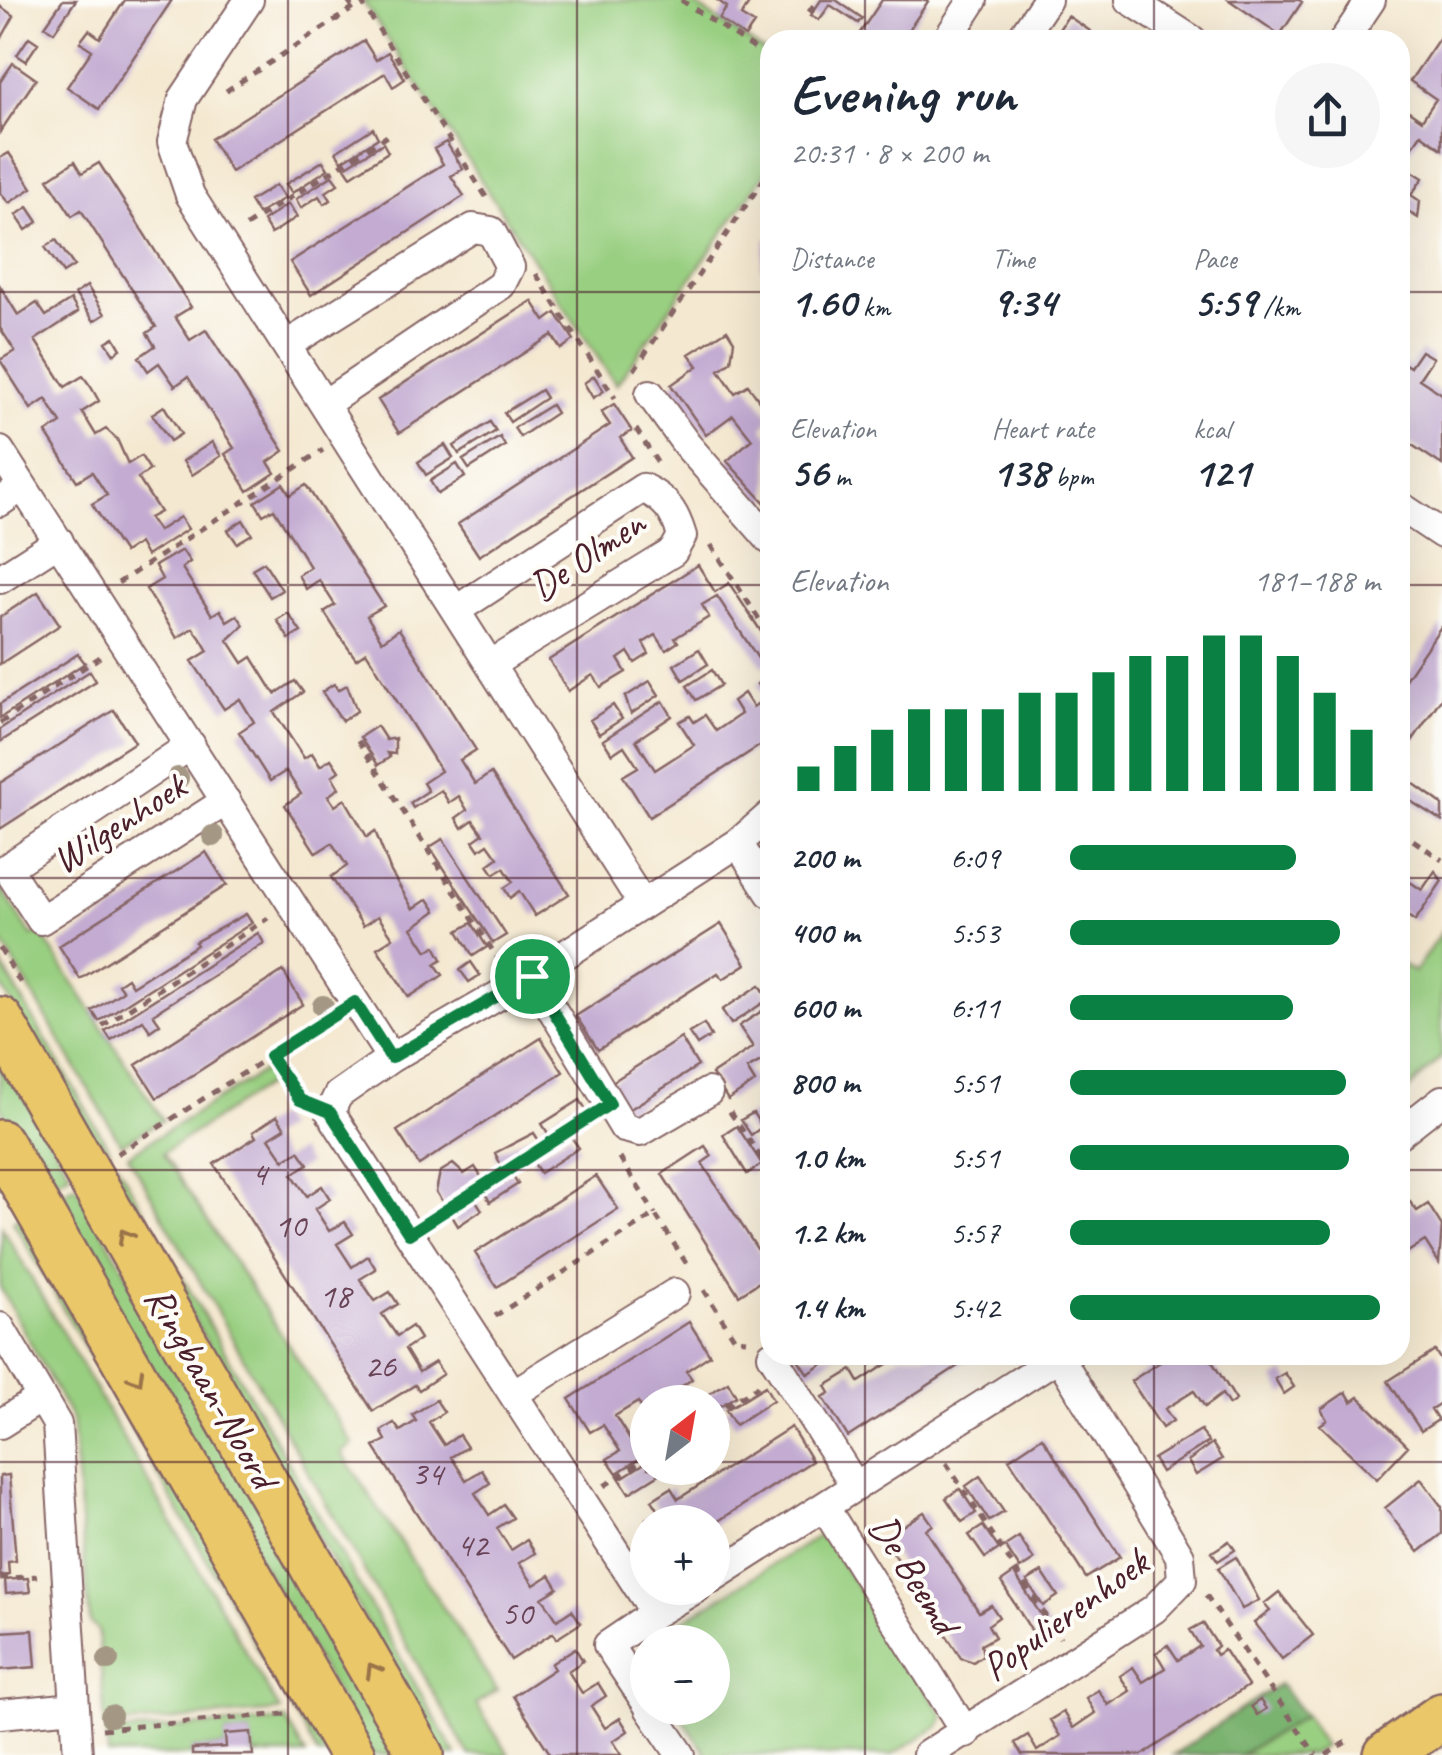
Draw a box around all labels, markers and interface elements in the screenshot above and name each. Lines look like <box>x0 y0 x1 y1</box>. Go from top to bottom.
text: Evening run <box>790 59 1015 129</box>
button: share <box>1275 63 1380 168</box>
text: 20:31 · 8 × 200 m <box>790 132 988 173</box>
text: Distance <box>790 241 874 276</box>
text: Time <box>992 241 1035 276</box>
text: Pace <box>1193 241 1236 276</box>
text: 1.60 <box>790 276 856 329</box>
text: 9:34 <box>992 276 1056 329</box>
text: 5:59 <box>1193 276 1257 329</box>
text: km <box>856 289 890 324</box>
text: /km <box>1257 289 1300 324</box>
text: Elevation <box>790 411 876 446</box>
text: Heart rate <box>992 411 1094 446</box>
text: kcal <box>1193 411 1230 446</box>
text: 56 <box>790 446 828 499</box>
text: 138 <box>992 446 1048 499</box>
text: 121 <box>1193 446 1250 499</box>
text: m <box>828 459 850 494</box>
text: bpm <box>1048 459 1094 494</box>
street label: De Olmen <box>520 497 656 612</box>
text: Elevation <box>790 560 888 601</box>
text: 181–188 m <box>1254 560 1380 601</box>
street label: Wilgenhoek <box>43 760 197 885</box>
text: 200 m <box>790 837 859 878</box>
text: 6:09 <box>950 837 1000 878</box>
text: 400 m <box>790 912 859 953</box>
text: 5:53 <box>950 912 1000 953</box>
pin <box>490 934 575 1019</box>
icon: arrive <box>505 949 560 1004</box>
text: 600 m <box>790 987 860 1028</box>
text: 6:11 <box>950 987 1000 1028</box>
text: 800 m <box>790 1062 859 1103</box>
text: 5:51 <box>950 1062 1000 1103</box>
text: 1.0 km <box>790 1137 864 1178</box>
text: 5:51 <box>950 1137 1000 1178</box>
house number: 4 <box>251 1151 270 1196</box>
house number: 10 <box>274 1203 308 1248</box>
text: 1.2 km <box>790 1212 864 1253</box>
text: 5:57 <box>950 1212 1000 1253</box>
one-way arrow <box>117 1229 137 1247</box>
house number: 18 <box>319 1273 354 1318</box>
street label: Ringbaan-Noord <box>133 1277 292 1502</box>
text: 1.4 km <box>790 1287 864 1328</box>
text: 5:42 <box>950 1287 1000 1328</box>
house number: 26 <box>364 1343 397 1388</box>
one-way arrow <box>124 1368 144 1386</box>
north arrow <box>630 1385 730 1485</box>
map controls <box>630 1385 730 1725</box>
house number: 34 <box>411 1451 446 1496</box>
button: + <box>630 1505 730 1605</box>
street label: De Beemd <box>858 1505 973 1648</box>
house number: 42 <box>456 1522 491 1567</box>
street label: Populierenhoek <box>972 1536 1160 1692</box>
house number: 50 <box>501 1591 535 1636</box>
button: − <box>630 1625 730 1725</box>
one-way arrow <box>366 1663 385 1681</box>

